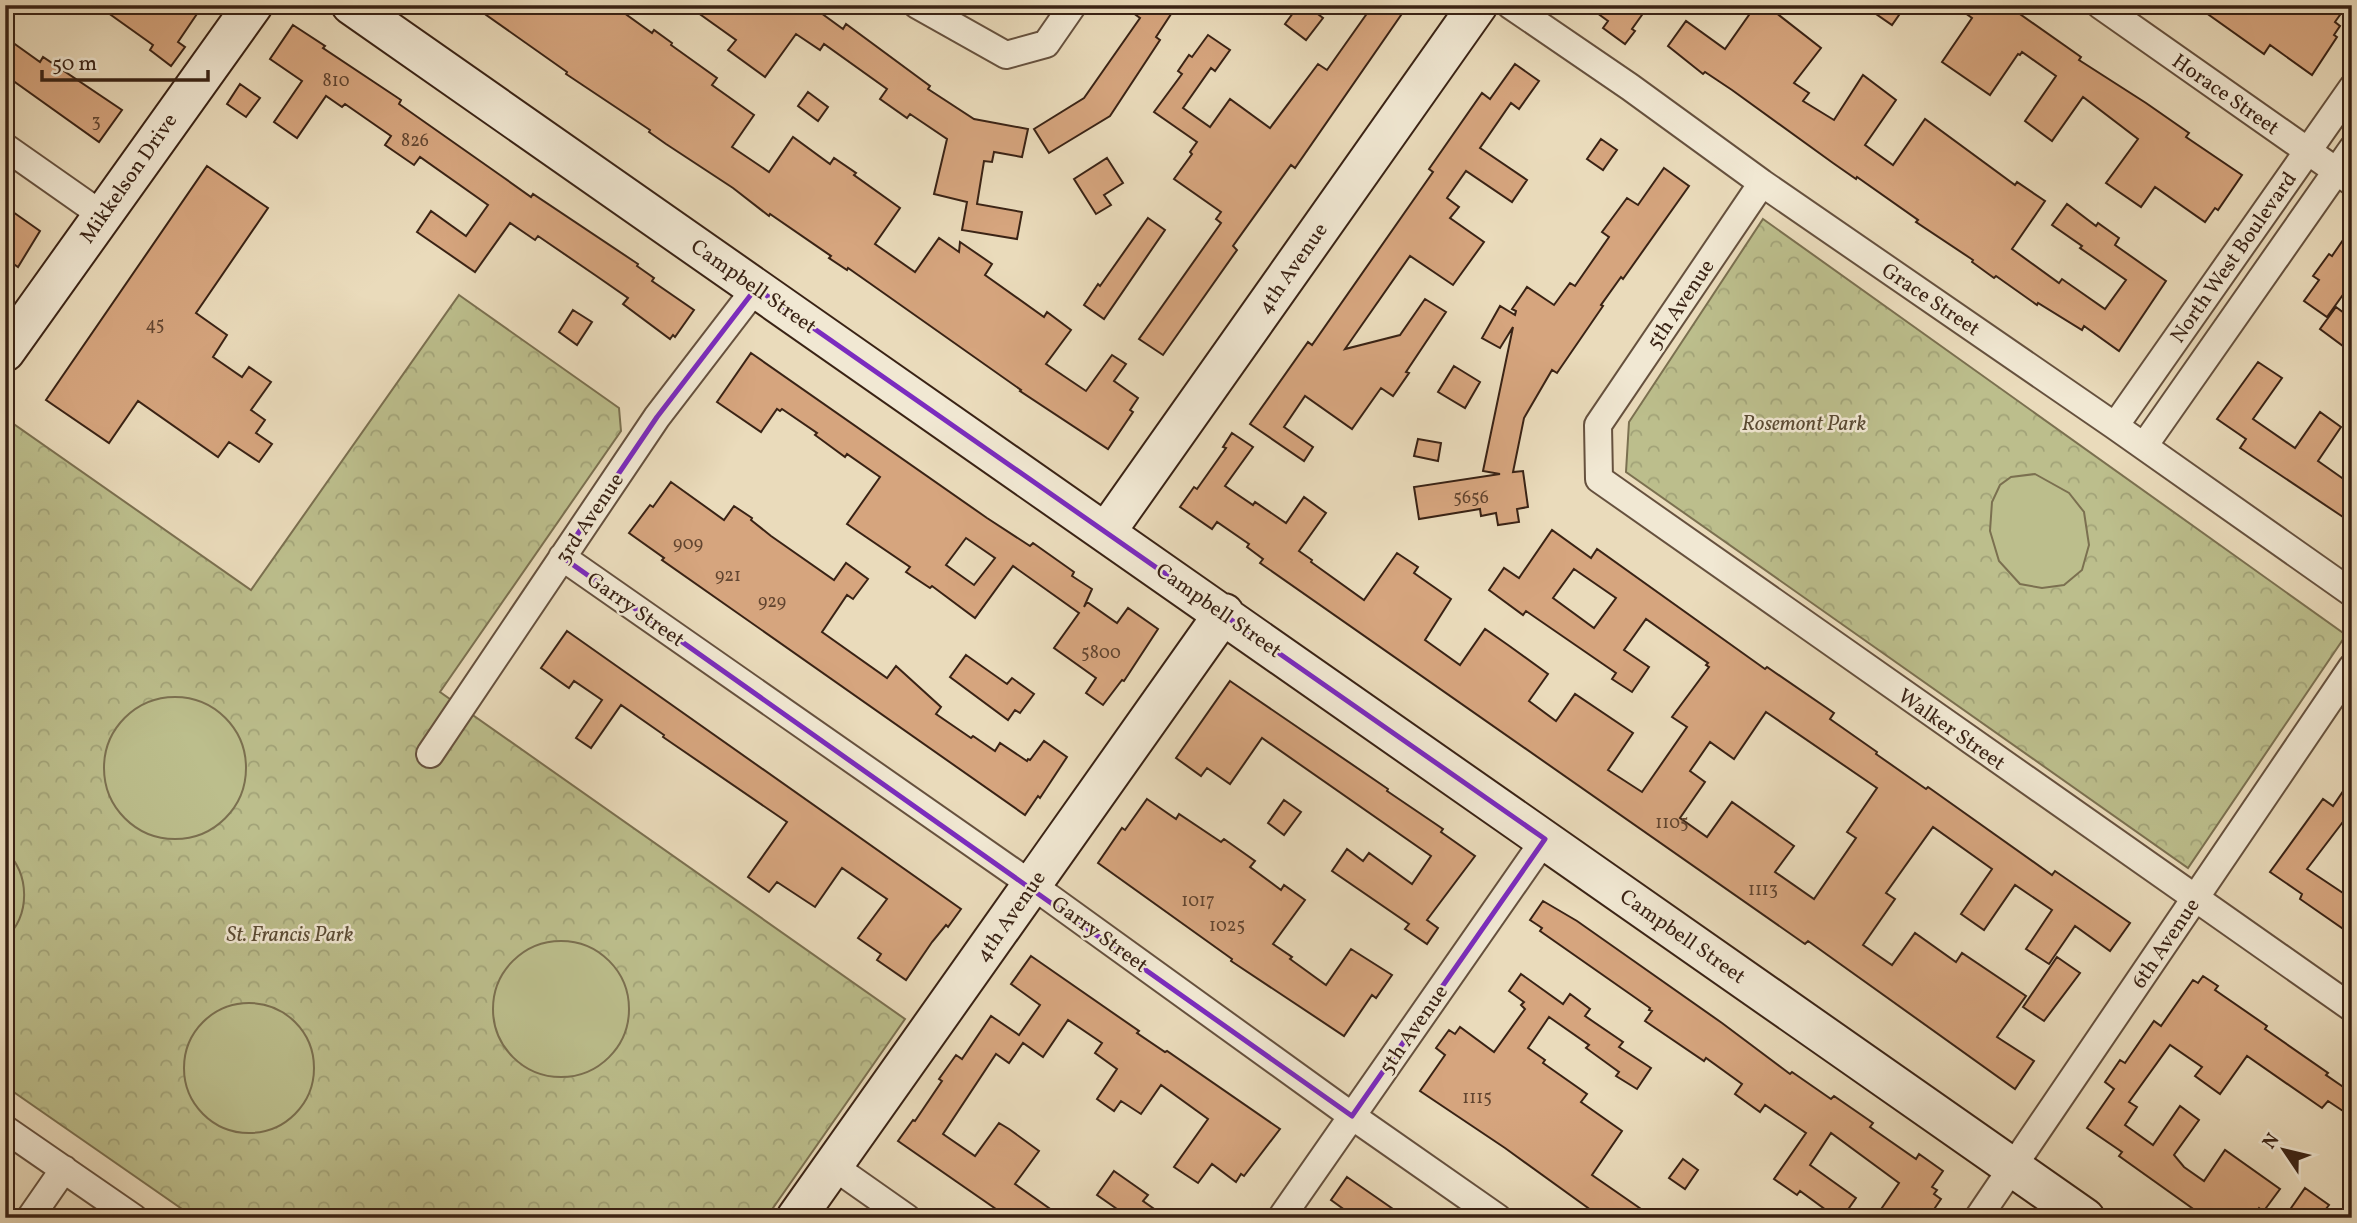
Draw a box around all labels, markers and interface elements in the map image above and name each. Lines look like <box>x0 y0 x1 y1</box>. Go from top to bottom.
scale bar <box>42 38 208 82</box>
street label: Horace Street <box>2166 48 2285 143</box>
text: 50 m <box>52 50 97 79</box>
house number: 810 <box>323 69 350 94</box>
street label: Mikkelson Drive <box>74 108 185 250</box>
house number: 3 <box>91 110 101 135</box>
house number: 826 <box>401 129 429 154</box>
street label: North West Boulevard <box>2164 166 2304 349</box>
street label: 4th Avenue <box>1251 217 1335 320</box>
street label: Campbell Street <box>684 233 822 342</box>
street label: 5th Avenue <box>1640 254 1722 356</box>
street label: Grace Street <box>1875 257 1985 344</box>
house number: 45 <box>146 313 164 338</box>
park label: Rosemont Park <box>1742 410 1866 439</box>
street label: 3rd Avenue <box>549 467 631 570</box>
house number: 5656 <box>1453 486 1489 511</box>
house number: 909 <box>673 532 703 557</box>
street label: Campbell Street <box>1149 557 1287 666</box>
house number: 921 <box>715 564 741 589</box>
street label: Garry Street <box>580 566 690 655</box>
house number: 929 <box>758 590 786 615</box>
house number: 5800 <box>1081 641 1121 666</box>
street label: Walker Street <box>1891 682 2011 778</box>
house number: 1105 <box>1655 811 1689 836</box>
street label: 4th Avenue <box>969 865 1053 968</box>
house number: 1113 <box>1748 878 1778 903</box>
street label: Campbell Street <box>1613 883 1751 992</box>
house number: 1017 <box>1181 889 1215 914</box>
street label: Garry Street <box>1045 890 1154 980</box>
street label: 6th Avenue <box>2125 893 2207 995</box>
house number: 1025 <box>1209 914 1245 939</box>
park label: St. Francis Park <box>227 921 354 950</box>
street label: 5th Avenue <box>1373 979 1456 1080</box>
house number: 1115 <box>1462 1086 1492 1111</box>
north arrow <box>2248 1114 2318 1184</box>
text: N <box>2257 1128 2286 1155</box>

